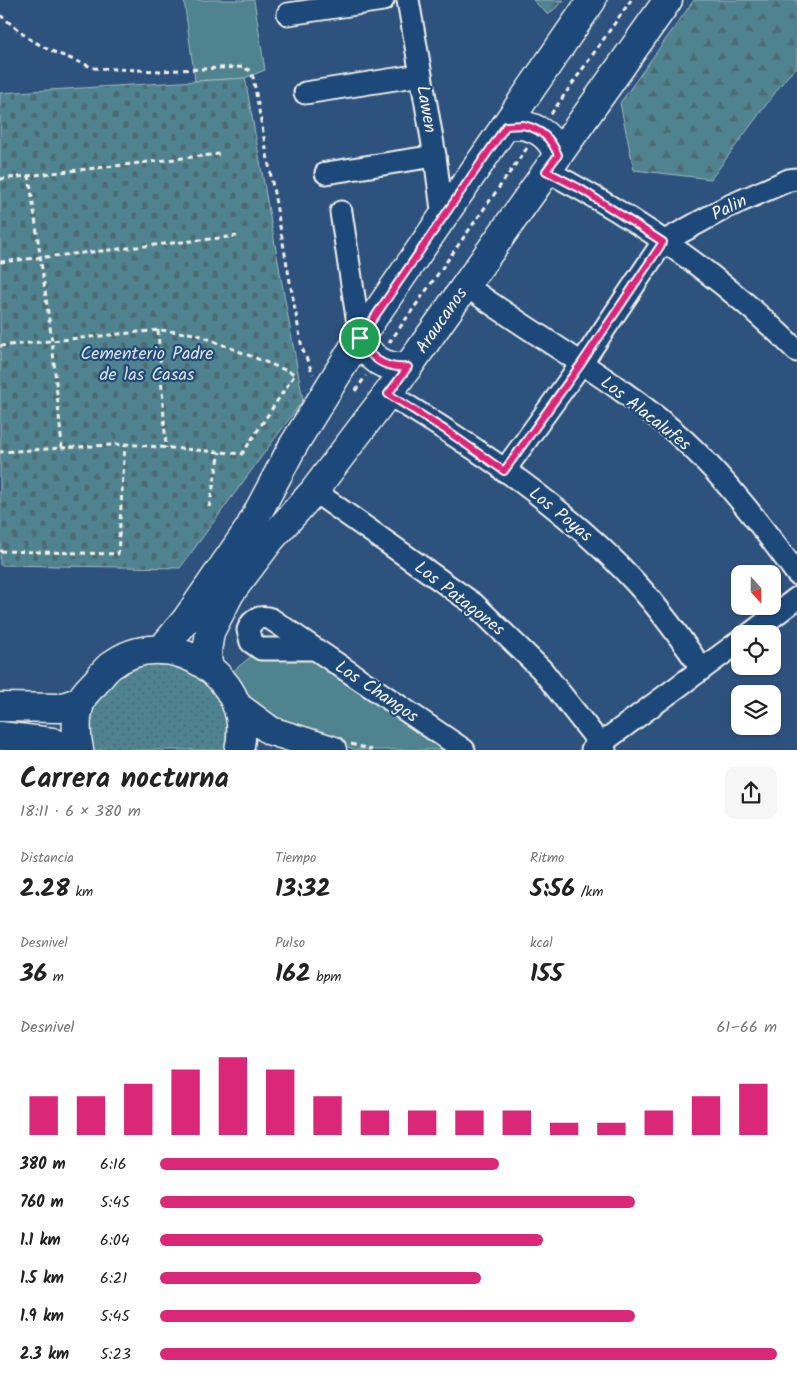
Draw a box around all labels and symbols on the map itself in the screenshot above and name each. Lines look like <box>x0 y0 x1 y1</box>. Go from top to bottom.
street label: Lawen <box>407 83 444 135</box>
street label: Palin <box>707 187 752 229</box>
street label: Araucanos <box>409 281 476 360</box>
pin <box>339 317 381 359</box>
park label: Cementerio Padre de las Casas <box>81 340 213 390</box>
street label: Los Alacalufes <box>593 369 697 459</box>
street label: Los Poyas <box>522 480 599 550</box>
street label: Los Patagones <box>407 554 511 644</box>
north arrow <box>731 565 781 615</box>
street label: Los Changos <box>328 653 424 731</box>

